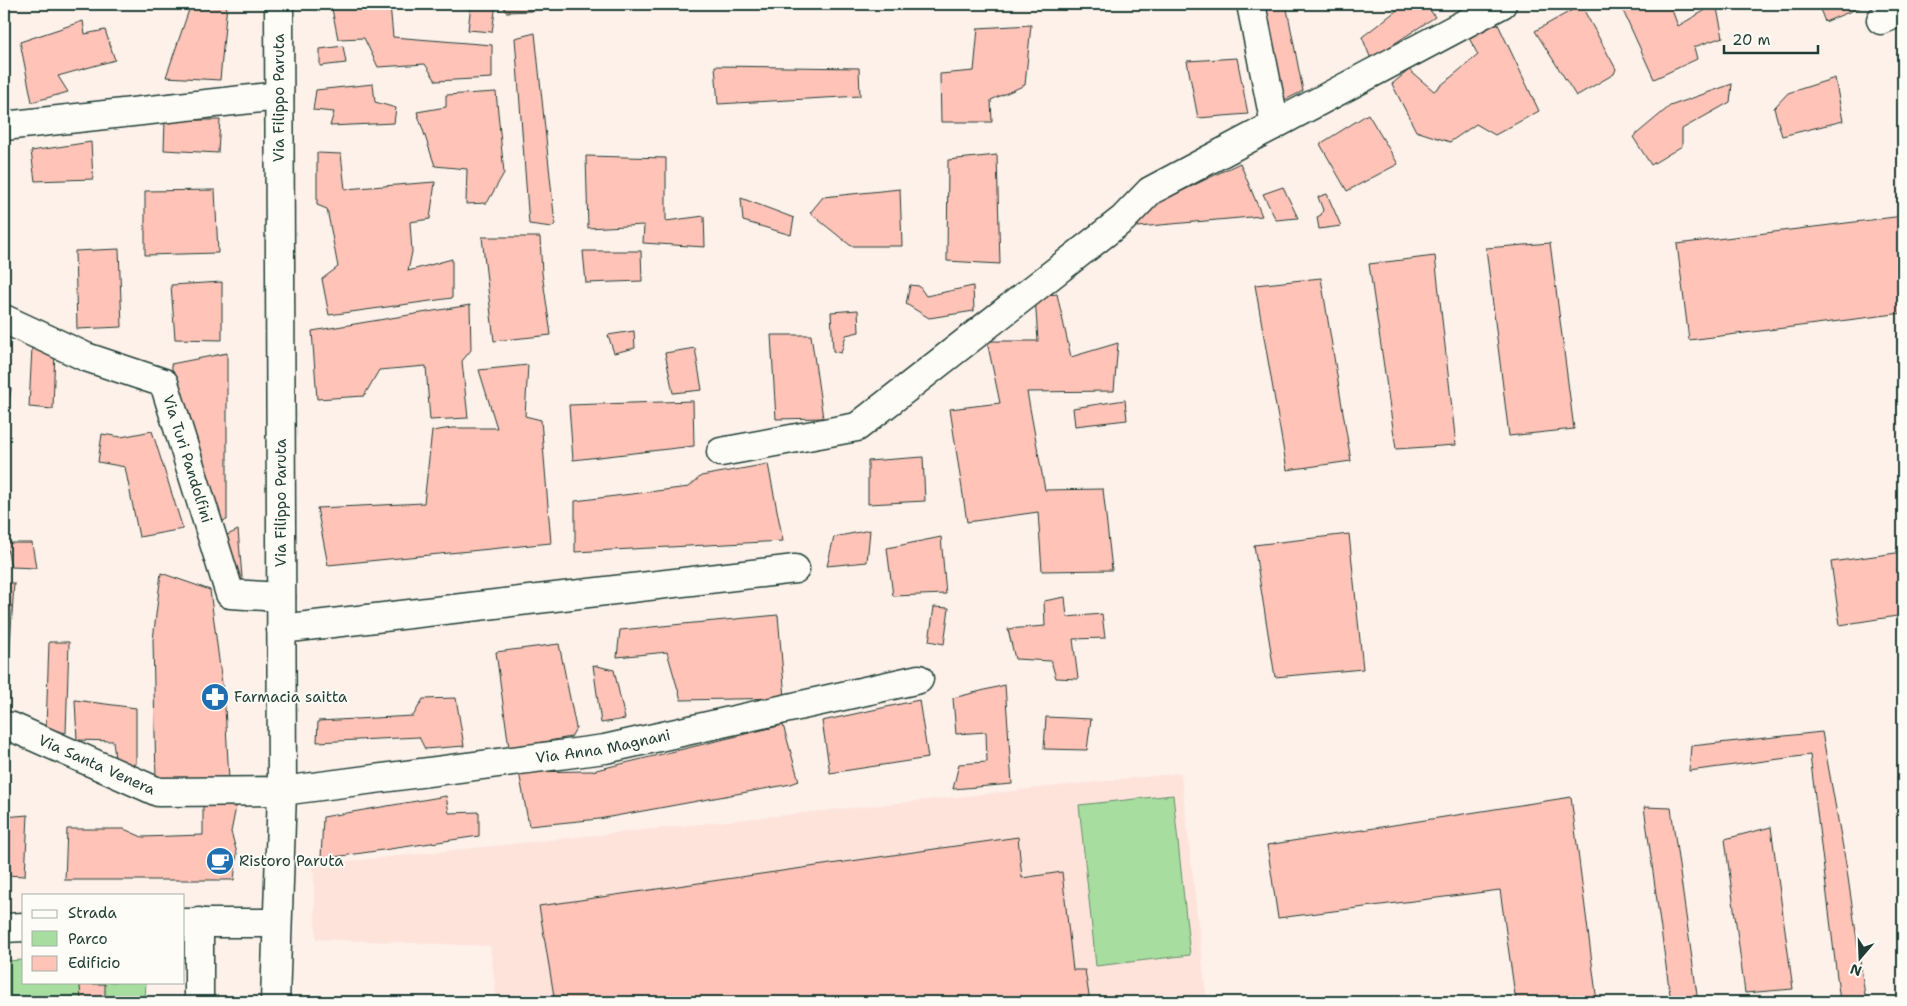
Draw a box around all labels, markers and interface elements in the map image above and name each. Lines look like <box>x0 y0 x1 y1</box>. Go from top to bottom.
scale bar <box>1724 22 1818 54</box>
text: 20 m <box>1732 30 1771 50</box>
street label: Via Filippo Paruta <box>269 33 289 162</box>
street label: Via Turi Pandolfini <box>158 392 217 525</box>
street label: Via Filippo Paruta <box>271 438 291 567</box>
pharmacy icon: Farmacia saitta <box>200 682 230 712</box>
place label: Farmacia saitta <box>234 687 348 707</box>
street label: Via Anna Magnani <box>534 725 672 768</box>
street label: Via Santa Venera <box>35 730 159 800</box>
cafe icon: Ristoro Paruta <box>205 846 235 876</box>
place label: Ristoro Paruta <box>239 851 344 871</box>
legend <box>22 894 185 984</box>
text: Strada <box>68 903 117 923</box>
text: Parco <box>68 929 108 949</box>
north arrow <box>1834 934 1884 984</box>
text: Edificio <box>68 953 120 973</box>
text: N <box>1848 960 1864 981</box>

